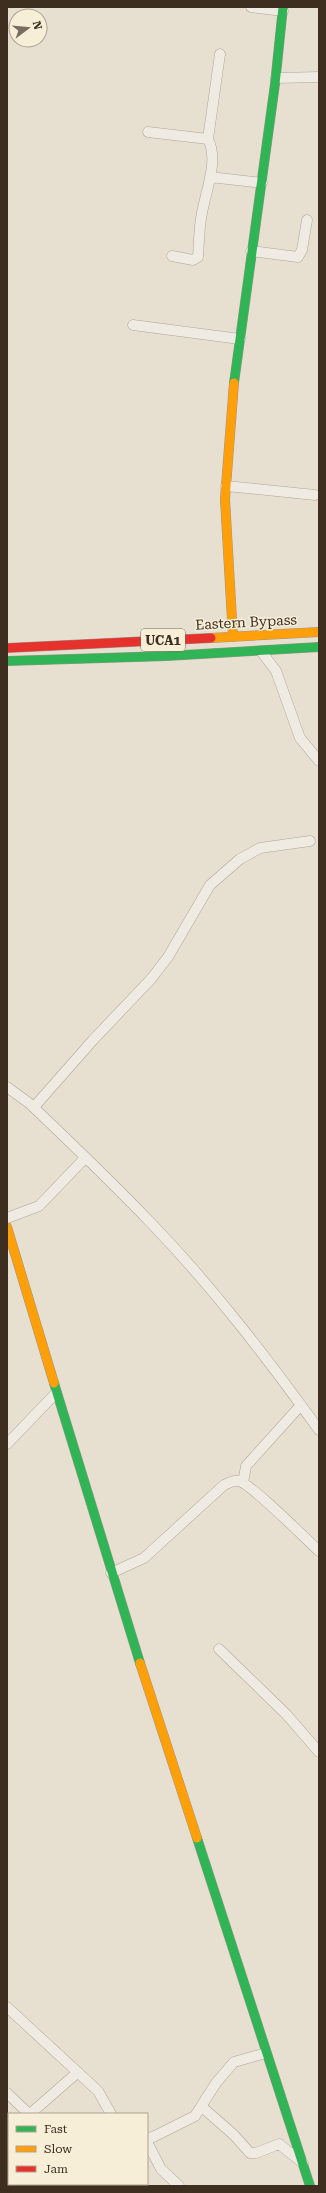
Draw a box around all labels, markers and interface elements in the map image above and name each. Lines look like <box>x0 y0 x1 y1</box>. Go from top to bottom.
north arrow <box>8 8 48 48</box>
text: N <box>30 20 45 32</box>
street label: Eastern Bypass <box>195 611 298 633</box>
road number: UCA1 <box>141 629 185 651</box>
legend <box>8 2113 148 2185</box>
text: Fast <box>44 2122 68 2136</box>
text: Slow <box>44 2142 72 2156</box>
text: Jam <box>44 2162 68 2176</box>

